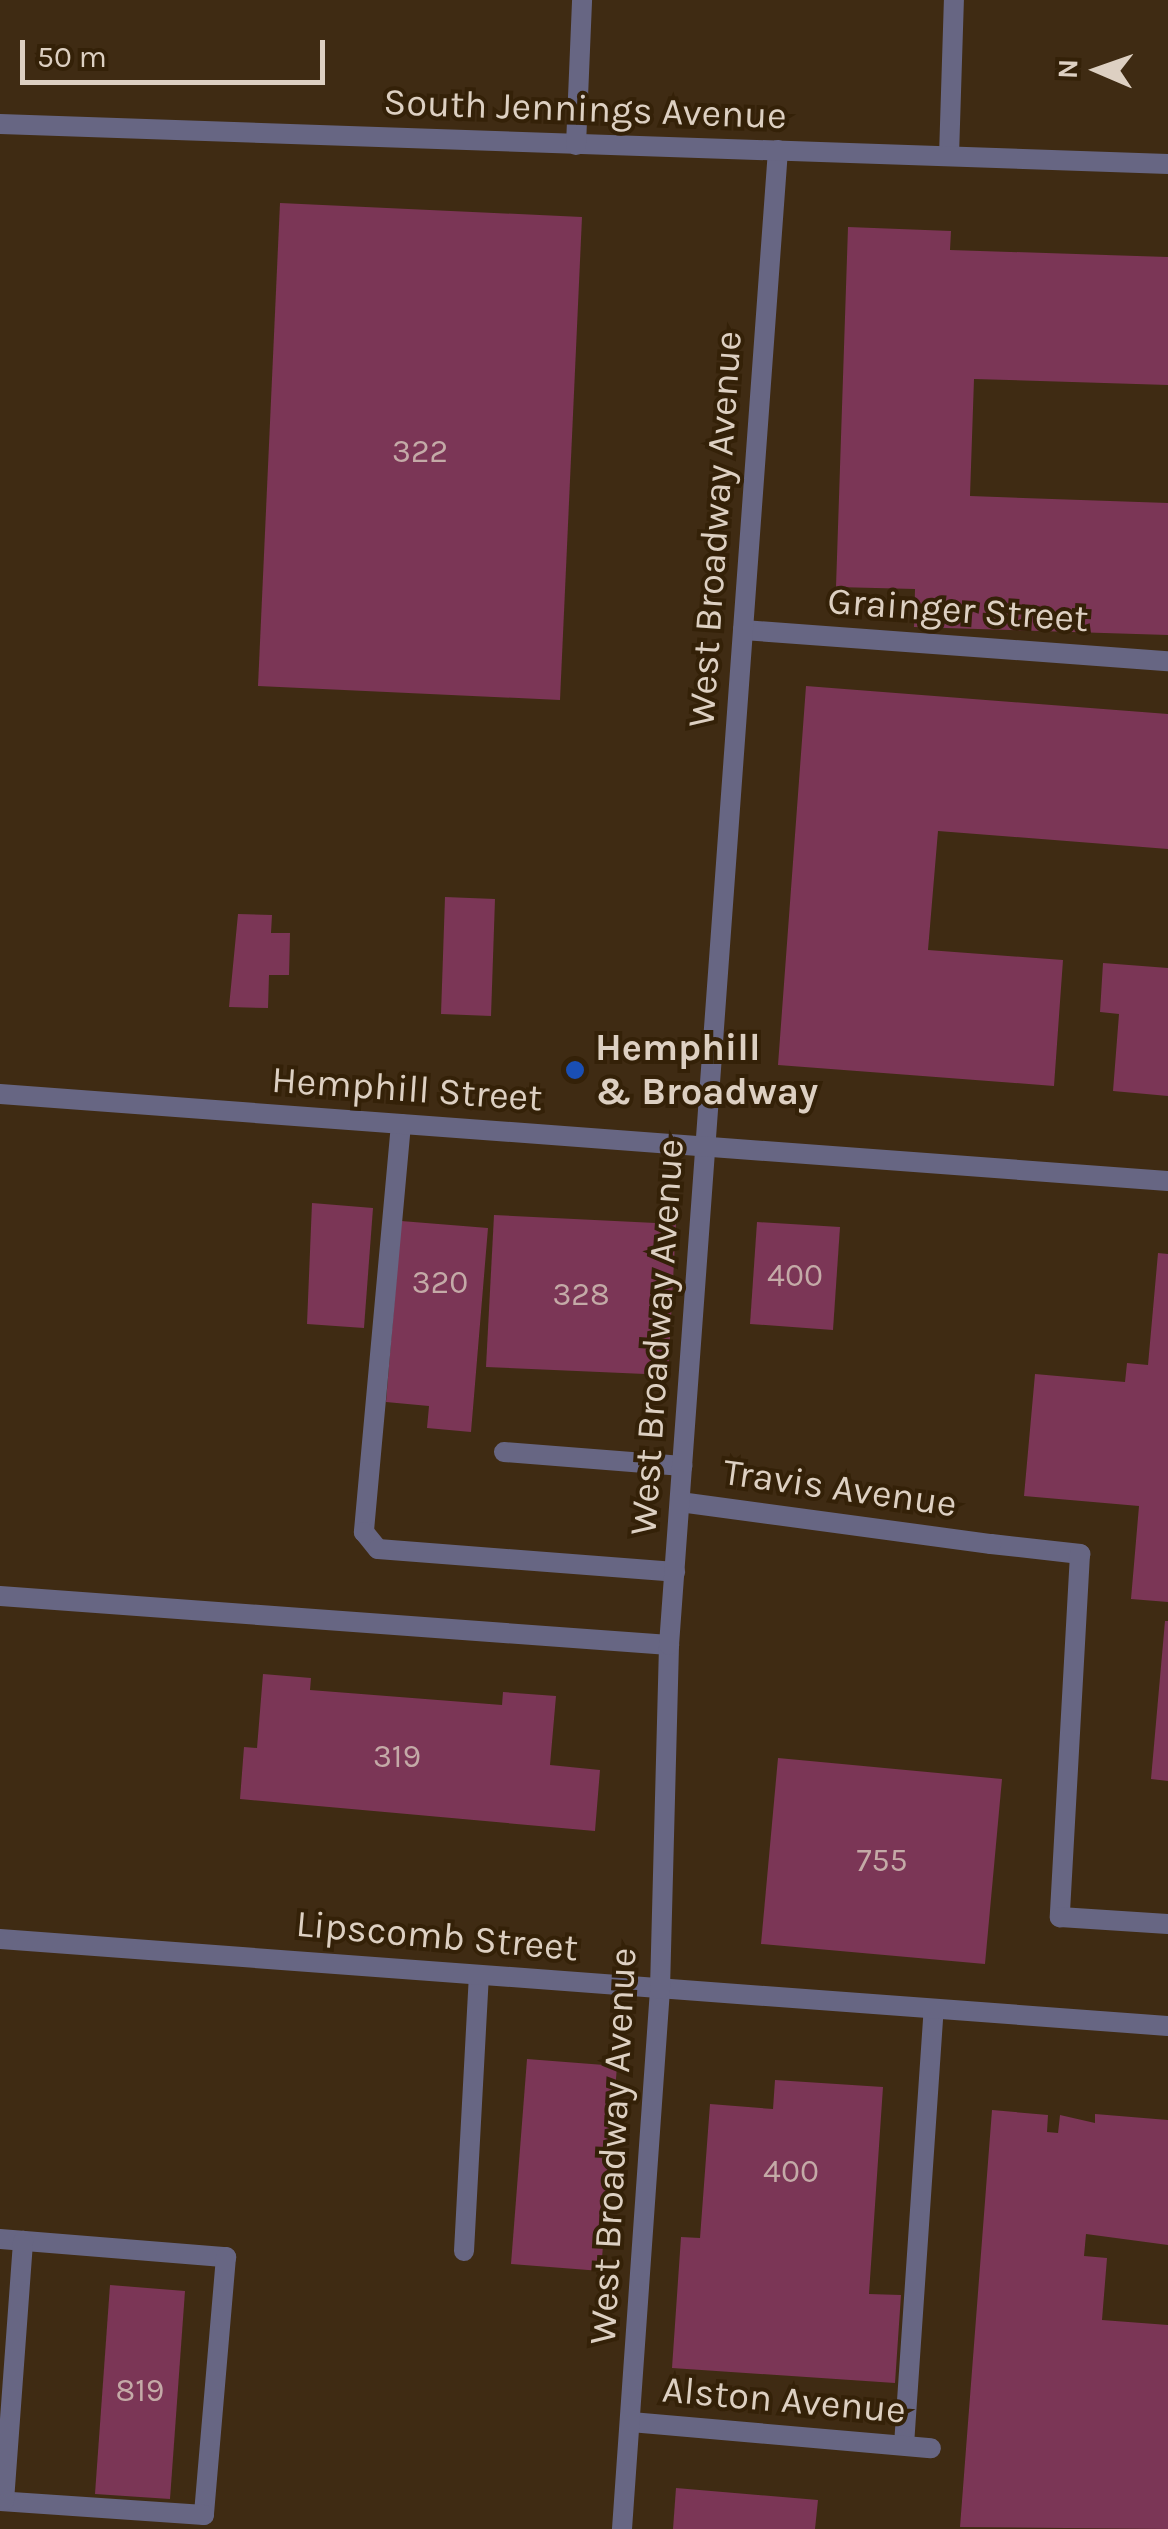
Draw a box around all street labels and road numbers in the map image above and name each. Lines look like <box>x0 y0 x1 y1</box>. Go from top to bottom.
street label: South Jennings Avenue <box>383 79 787 139</box>
street label: West Broadway Avenue <box>678 329 752 729</box>
street label: Grainger Street <box>826 578 1090 642</box>
street label: Hemphill Street <box>270 1057 544 1121</box>
street label: West Broadway Avenue <box>620 1137 694 1537</box>
street label: Travis Avenue <box>720 1449 960 1527</box>
street label: Lipscomb Street <box>294 1901 580 1971</box>
street label: West Broadway Avenue <box>580 1946 646 2346</box>
street label: Alston Avenue <box>660 2367 908 2433</box>

